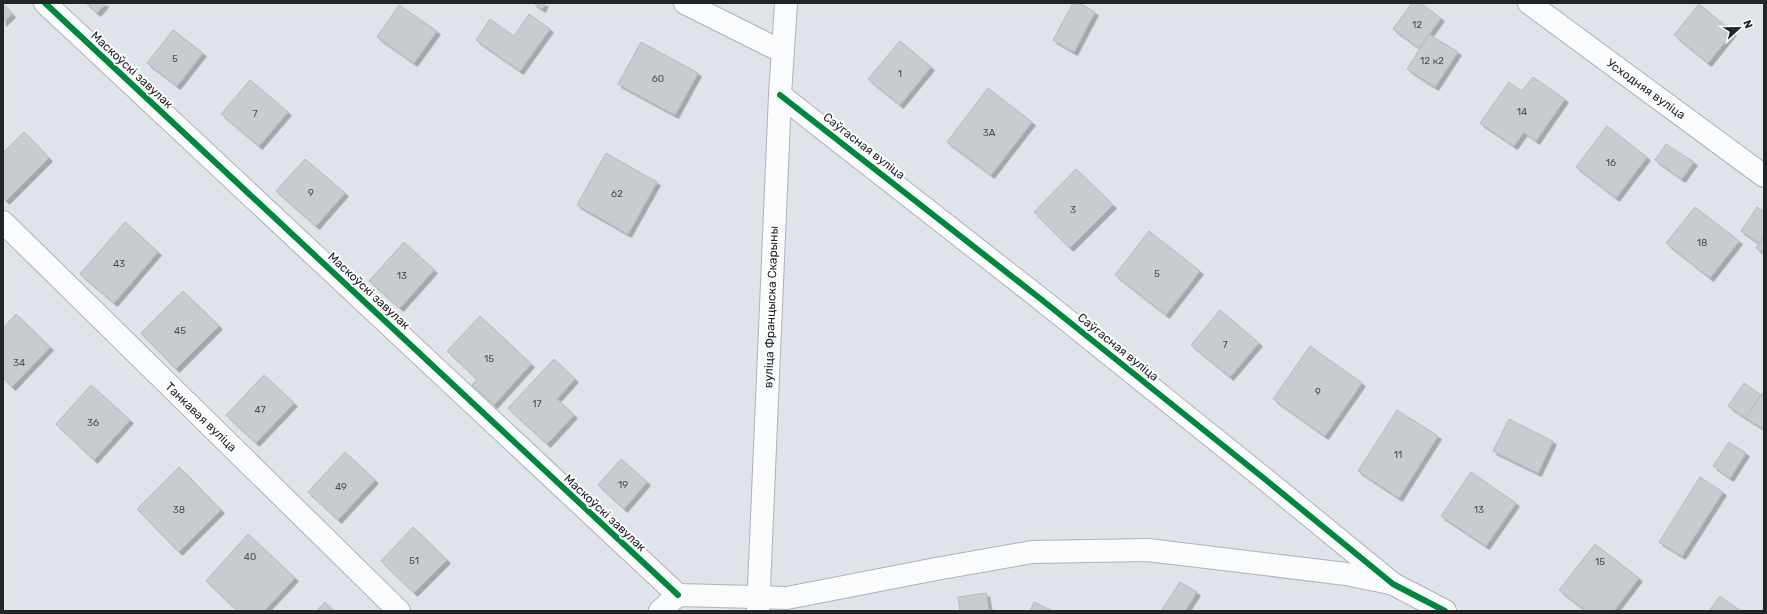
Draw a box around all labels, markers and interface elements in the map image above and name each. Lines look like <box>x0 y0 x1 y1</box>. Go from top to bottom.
north arrow <box>1719 8 1759 48</box>
text: N <box>1740 18 1755 31</box>
house number: 12 <box>1412 19 1422 31</box>
street label: Маскоўскі завулак <box>88 29 176 112</box>
house number: 5 <box>172 53 178 65</box>
house number: 12 к2 <box>1420 55 1444 67</box>
street label: Усходняя вуліца <box>1604 56 1688 122</box>
house number: 1 <box>898 68 902 80</box>
house number: 60 <box>652 73 664 85</box>
house number: 14 <box>1517 106 1527 118</box>
house number: 7 <box>252 108 258 120</box>
street label: Саўгасная вуліца <box>820 110 908 182</box>
house number: 3А <box>983 127 996 139</box>
house number: 16 <box>1606 157 1616 169</box>
house number: 9 <box>308 187 314 199</box>
house number: 62 <box>611 188 623 200</box>
house number: 3 <box>1070 204 1076 216</box>
street label: вуліца Францыска Скарыны <box>761 226 781 388</box>
house number: 18 <box>1697 237 1707 249</box>
street label: Маскоўскі завулак <box>325 250 413 333</box>
house number: 43 <box>113 258 125 270</box>
house number: 5 <box>1154 268 1160 280</box>
house number: 13 <box>397 270 407 282</box>
street label: Саўгасная вуліца <box>1075 310 1161 384</box>
house number: 45 <box>174 325 186 337</box>
house number: 7 <box>1222 339 1228 351</box>
house number: 15 <box>484 353 494 365</box>
house number: 34 <box>13 357 25 369</box>
street label: Танкавая вуліца <box>162 379 240 455</box>
house number: 9 <box>1315 386 1321 398</box>
house number: 17 <box>532 398 542 410</box>
house number: 47 <box>254 404 266 416</box>
house number: 36 <box>87 417 99 429</box>
house number: 11 <box>1394 449 1402 461</box>
street label: Маскоўскі завулак <box>561 472 649 555</box>
house number: 19 <box>618 479 628 491</box>
house number: 49 <box>335 481 347 493</box>
house number: 38 <box>173 504 185 516</box>
house number: 13 <box>1474 504 1484 516</box>
house number: 40 <box>244 551 256 563</box>
house number: 51 <box>409 555 419 567</box>
house number: 15 <box>1595 556 1605 568</box>

